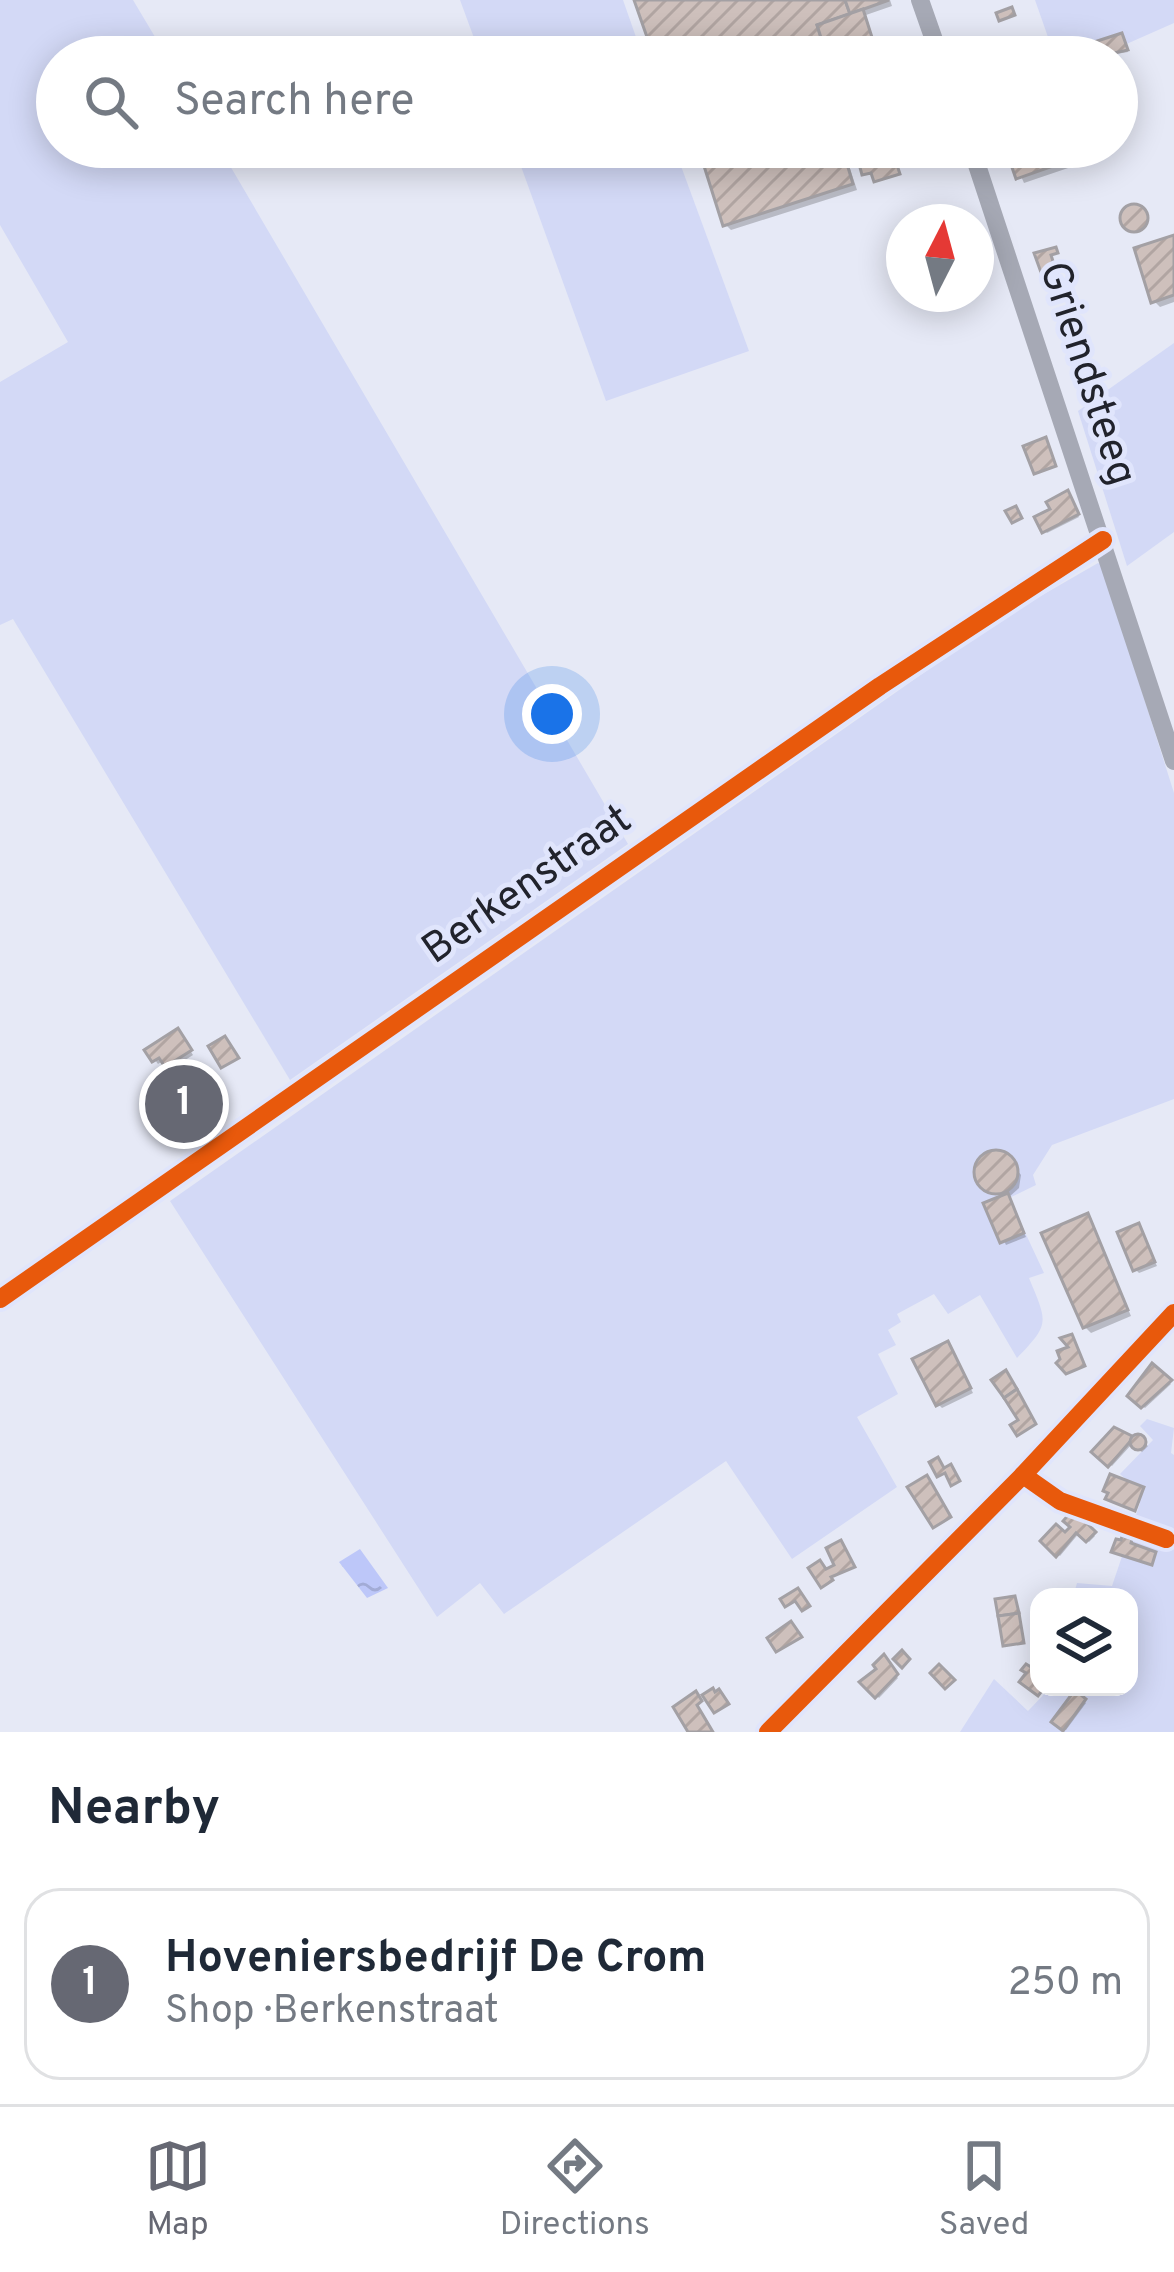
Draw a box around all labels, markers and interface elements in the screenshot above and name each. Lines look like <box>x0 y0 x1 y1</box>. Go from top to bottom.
search box <box>36 36 1138 168</box>
icon: search <box>78 69 144 135</box>
text: Search here <box>174 74 414 131</box>
north arrow <box>886 204 994 312</box>
street label: Griendsteeg <box>1025 256 1147 492</box>
your location <box>522 684 582 744</box>
street label: Berkenstraat <box>413 794 643 978</box>
pin: 1 <box>145 1059 223 1149</box>
map controls <box>1030 1588 1138 1696</box>
button: layers <box>1030 1588 1138 1696</box>
text: Nearby <box>48 1778 220 1843</box>
text: Hoveniersbedrijf De Crom <box>165 1931 707 1988</box>
text: 1 <box>82 1960 98 2009</box>
text: 250 m <box>1008 1960 1123 2009</box>
text: Shop · Berkenstraat <box>165 1988 499 2037</box>
tab: Map <box>145 2133 211 2247</box>
tab: Directions <box>500 2133 650 2247</box>
tab: Saved <box>939 2133 1029 2247</box>

